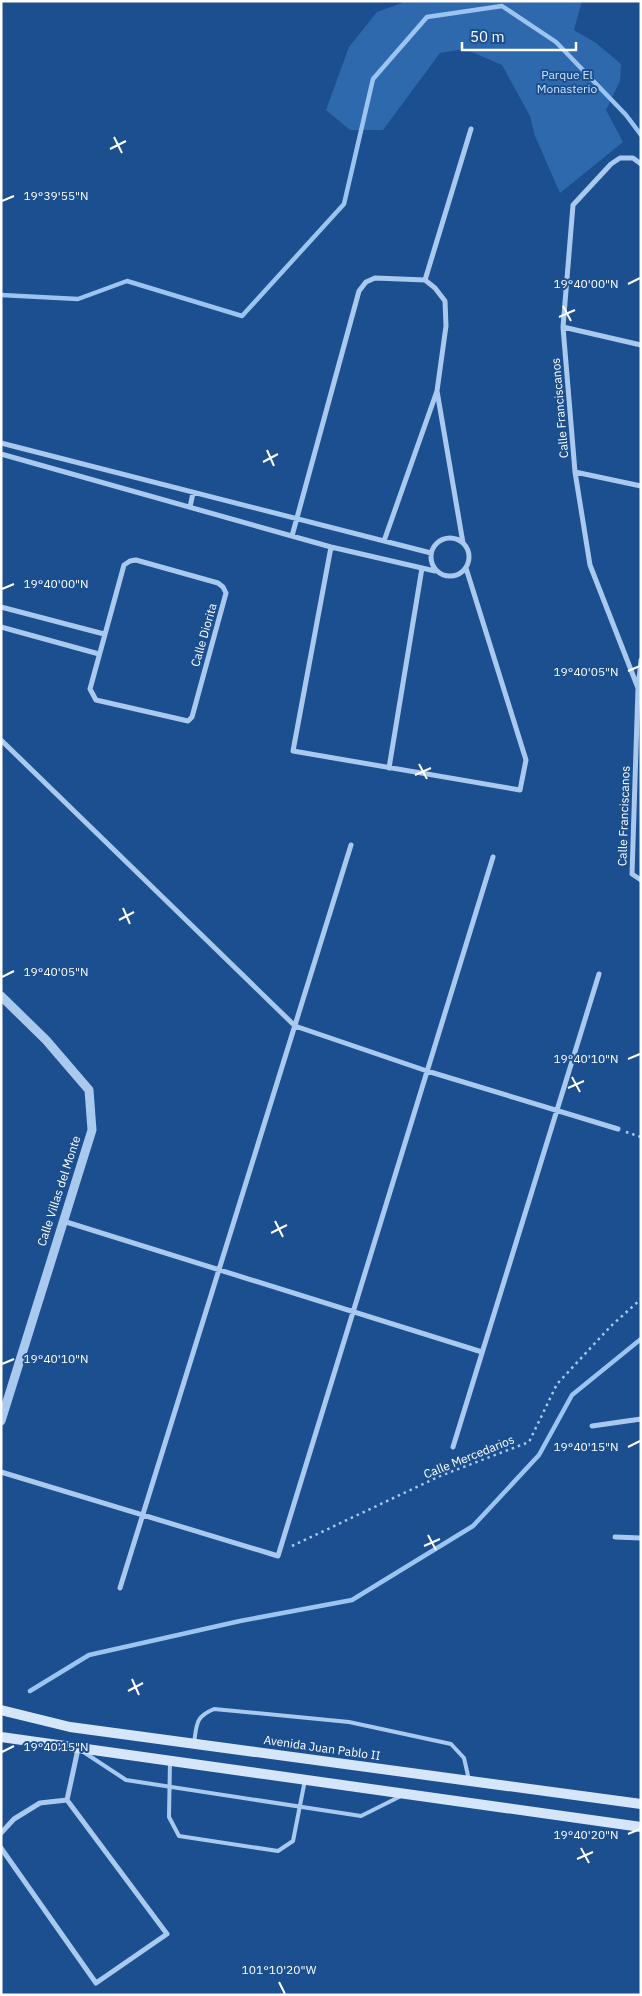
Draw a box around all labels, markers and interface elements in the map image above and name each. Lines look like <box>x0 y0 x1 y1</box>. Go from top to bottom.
scale bar <box>462 20 576 52</box>
text: 50 m <box>470 27 505 46</box>
park label: Parque El Monasterio <box>537 67 597 96</box>
text: 19°39'55"N <box>23 188 89 203</box>
text: 19°40'00"N <box>553 276 619 291</box>
street label: Calle Franciscanos <box>548 357 571 459</box>
text: 19°40'00"N <box>23 576 89 591</box>
street label: Calle Diorita <box>187 601 220 668</box>
text: 19°40'05"N <box>553 664 619 679</box>
street label: Calle Franciscanos <box>614 765 633 866</box>
text: 19°40'05"N <box>23 964 89 979</box>
text: 19°40'10"N <box>553 1051 619 1066</box>
street label: Calle Villas del Monte <box>34 1133 84 1248</box>
text: 19°40'10"N <box>23 1351 89 1366</box>
street label: Calle Mercedarios <box>421 1431 516 1482</box>
text: 19°40'15"N <box>553 1439 619 1454</box>
street label: Avenida Juan Pablo II <box>263 1732 382 1763</box>
text: 19°40'15"N <box>23 1739 89 1754</box>
text: 19°40'20"N <box>553 1827 619 1842</box>
text: 101°10'20"W <box>242 1962 317 1977</box>

